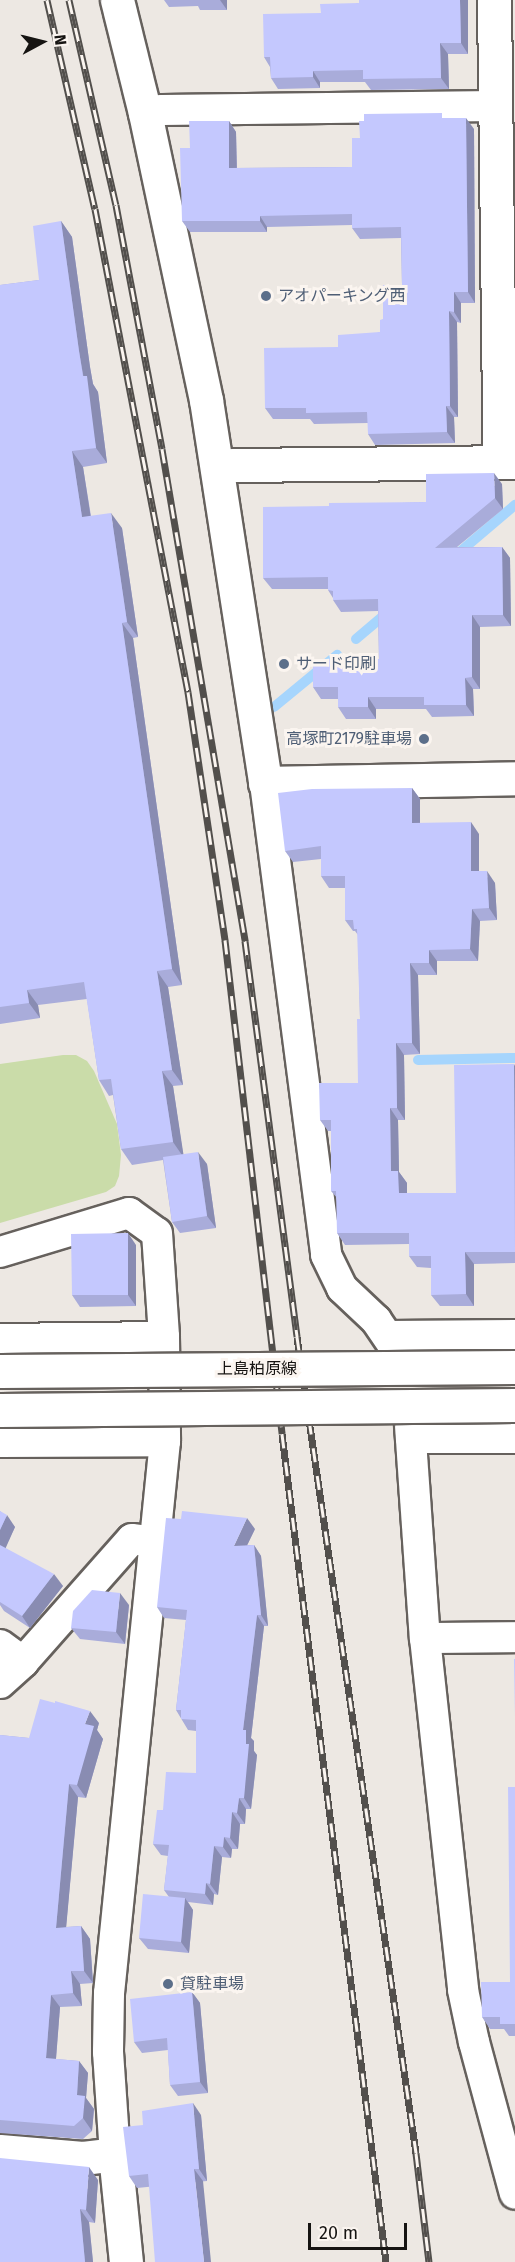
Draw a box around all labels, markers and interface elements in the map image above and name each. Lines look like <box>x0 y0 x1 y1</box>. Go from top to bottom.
north arrow <box>12 12 72 72</box>
text: N <box>50 33 70 46</box>
place label: アオパーキング西 <box>278 286 406 306</box>
marker: アオパーキング西 <box>259 289 273 303</box>
place label: サード印刷 <box>296 654 376 674</box>
marker: サード印刷 <box>277 657 291 671</box>
place label: 高塚町2179駐車場 <box>286 729 412 749</box>
marker: 高塚町2179駐車場 <box>417 732 431 746</box>
street label: 上島柏原線 <box>217 1359 297 1379</box>
place label: 貸駐車場 <box>180 1974 244 1994</box>
marker: 貸駐車場 <box>161 1977 175 1991</box>
scale bar <box>311 2211 410 2249</box>
text: 20 m <box>319 2222 358 2244</box>

